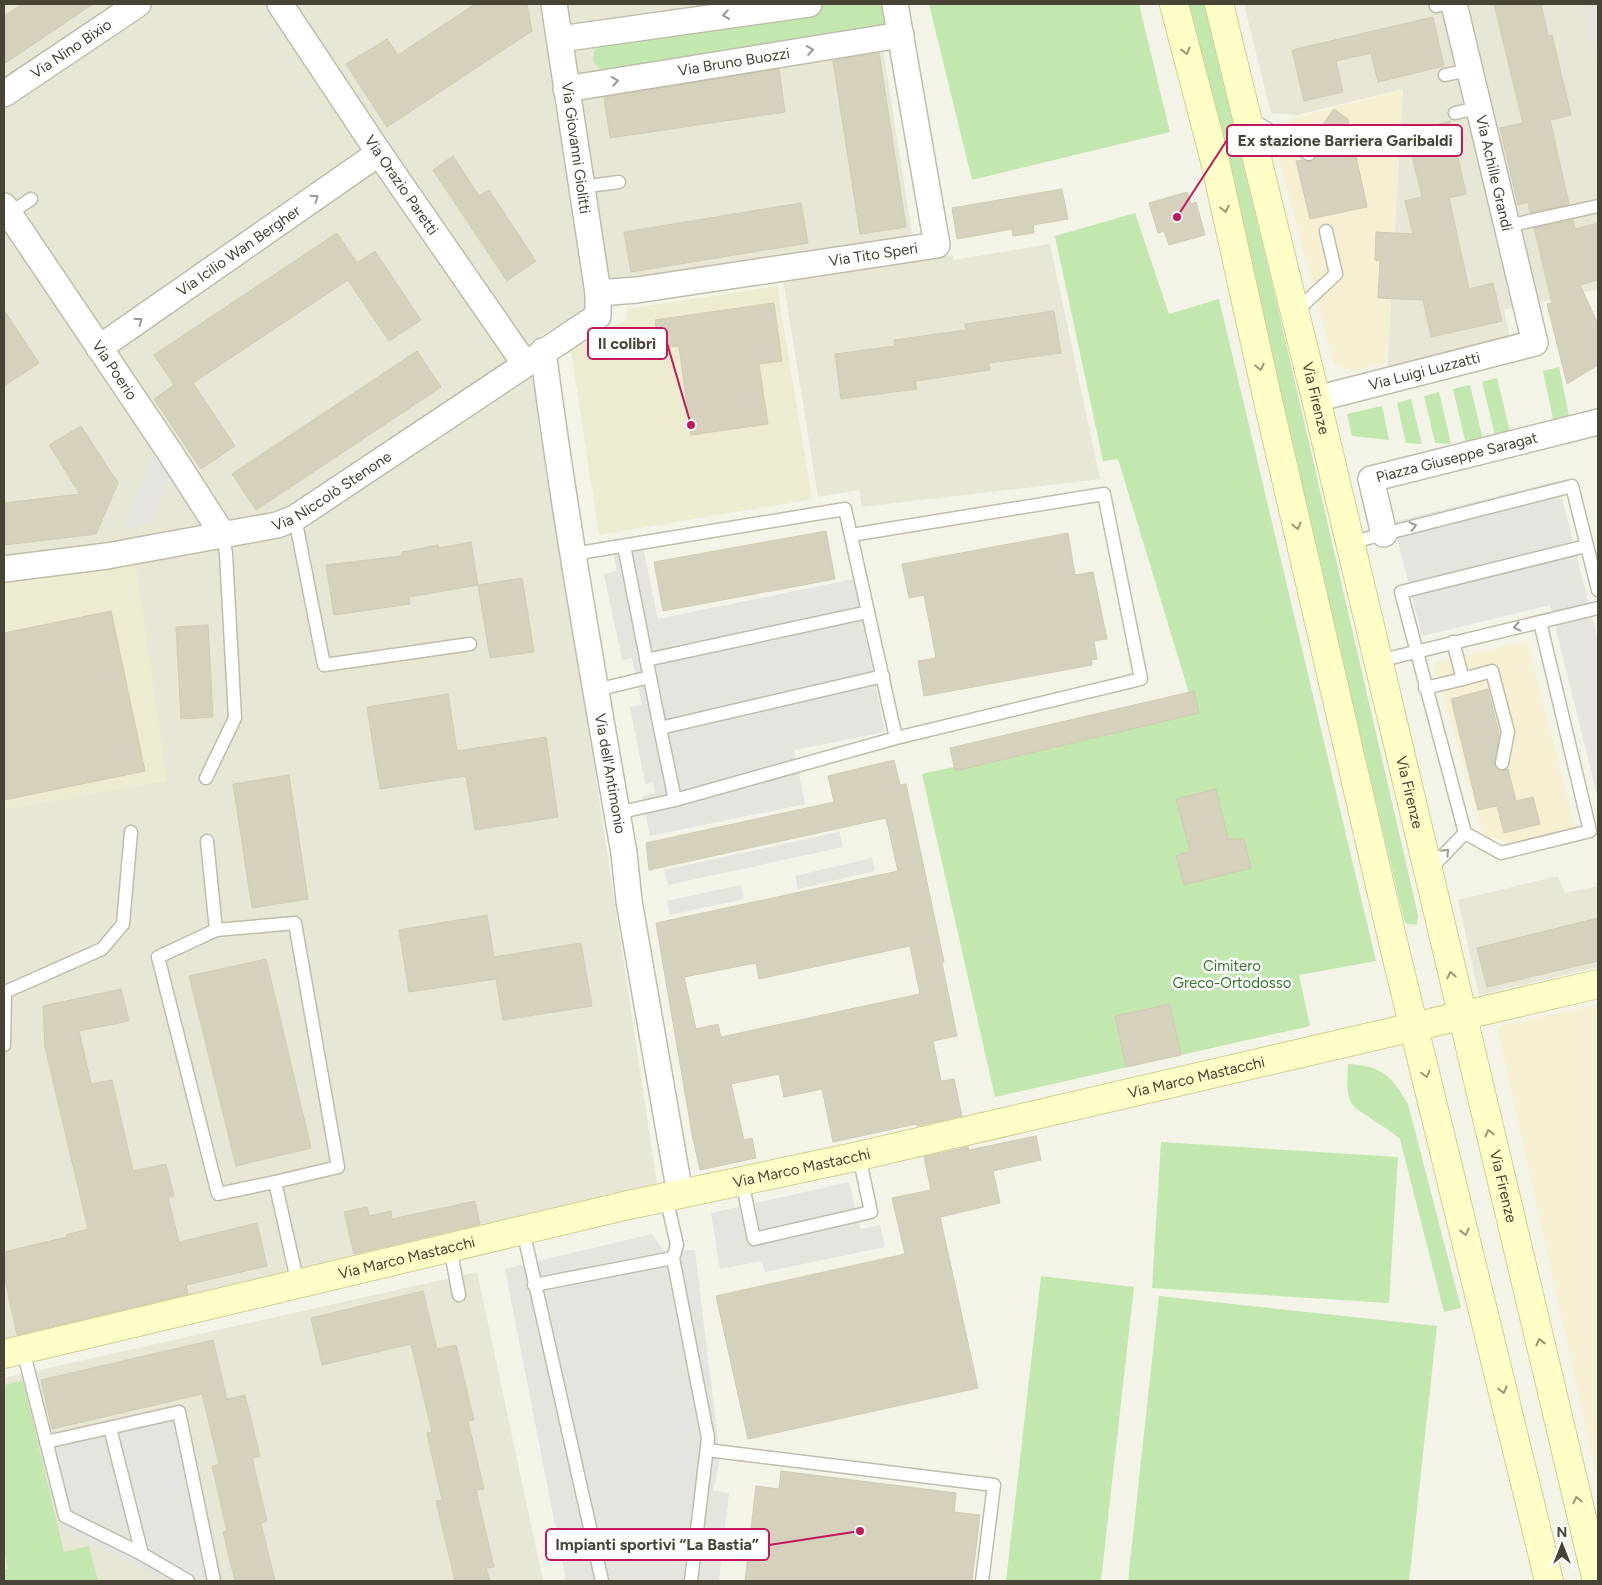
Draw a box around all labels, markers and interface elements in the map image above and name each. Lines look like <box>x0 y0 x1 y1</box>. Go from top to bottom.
one-way arrow <box>721 10 730 20</box>
street label: Via Nino Bixio <box>28 15 115 82</box>
street label: Via Bruno Buozzi <box>677 44 791 80</box>
one-way arrow <box>805 45 814 55</box>
one-way arrow <box>1181 46 1191 55</box>
one-way arrow <box>610 77 619 87</box>
street label: Via Giovanni Giolitti <box>558 81 594 215</box>
street label: Via Achille Grandi <box>1472 113 1516 233</box>
callout: Ex stazione Barriera Garibaldi <box>1227 125 1462 156</box>
text: Ex stazione Barriera Garibaldi <box>1237 131 1453 150</box>
street label: Via Orazio Paretti <box>361 132 442 238</box>
one-way arrow <box>309 195 319 204</box>
street label: Via Icilio Wan Bergher <box>173 202 304 300</box>
one-way arrow <box>1219 204 1230 213</box>
street label: Via Tito Speri <box>827 239 919 270</box>
one-way arrow <box>133 318 143 327</box>
callout: Il colibrì <box>588 328 667 359</box>
text: Il colibrì <box>598 334 656 353</box>
street label: Via Poerio <box>88 337 141 404</box>
street label: Via Luigi Luzzatti <box>1367 348 1482 394</box>
street label: Via Firenze <box>1298 360 1333 436</box>
one-way arrow <box>1254 363 1265 372</box>
street label: Piazza Giuseppe Saragat <box>1374 428 1540 486</box>
street label: Via Niccolò Stenone <box>270 447 395 535</box>
one-way arrow <box>1291 521 1302 530</box>
one-way arrow <box>1408 522 1416 532</box>
one-way arrow <box>1512 621 1521 632</box>
street label: Via dell'Antimonio <box>591 712 630 835</box>
street label: Via Firenze <box>1392 754 1427 830</box>
one-way arrow <box>1440 848 1449 857</box>
park label: Cimitero Greco-Ortodosso <box>1173 957 1292 992</box>
one-way arrow <box>1446 970 1457 979</box>
street label: Via Marco Mastacchi <box>1126 1053 1267 1102</box>
one-way arrow <box>1420 1070 1431 1079</box>
one-way arrow <box>1484 1128 1495 1137</box>
street label: Via Marco Mastacchi <box>731 1145 872 1192</box>
street label: Via Firenze <box>1486 1148 1521 1224</box>
one-way arrow <box>1459 1228 1470 1237</box>
street label: Via Marco Mastacchi <box>337 1233 477 1283</box>
one-way arrow <box>1535 1337 1546 1346</box>
one-way arrow <box>1497 1386 1508 1395</box>
one-way arrow <box>1572 1495 1583 1504</box>
north arrow <box>1537 1520 1587 1570</box>
text: N <box>1557 1524 1567 1541</box>
callout: Impianti sportivi “La Bastia” <box>546 1529 769 1560</box>
text: Impianti sportivi “La Bastia” <box>555 1535 759 1554</box>

